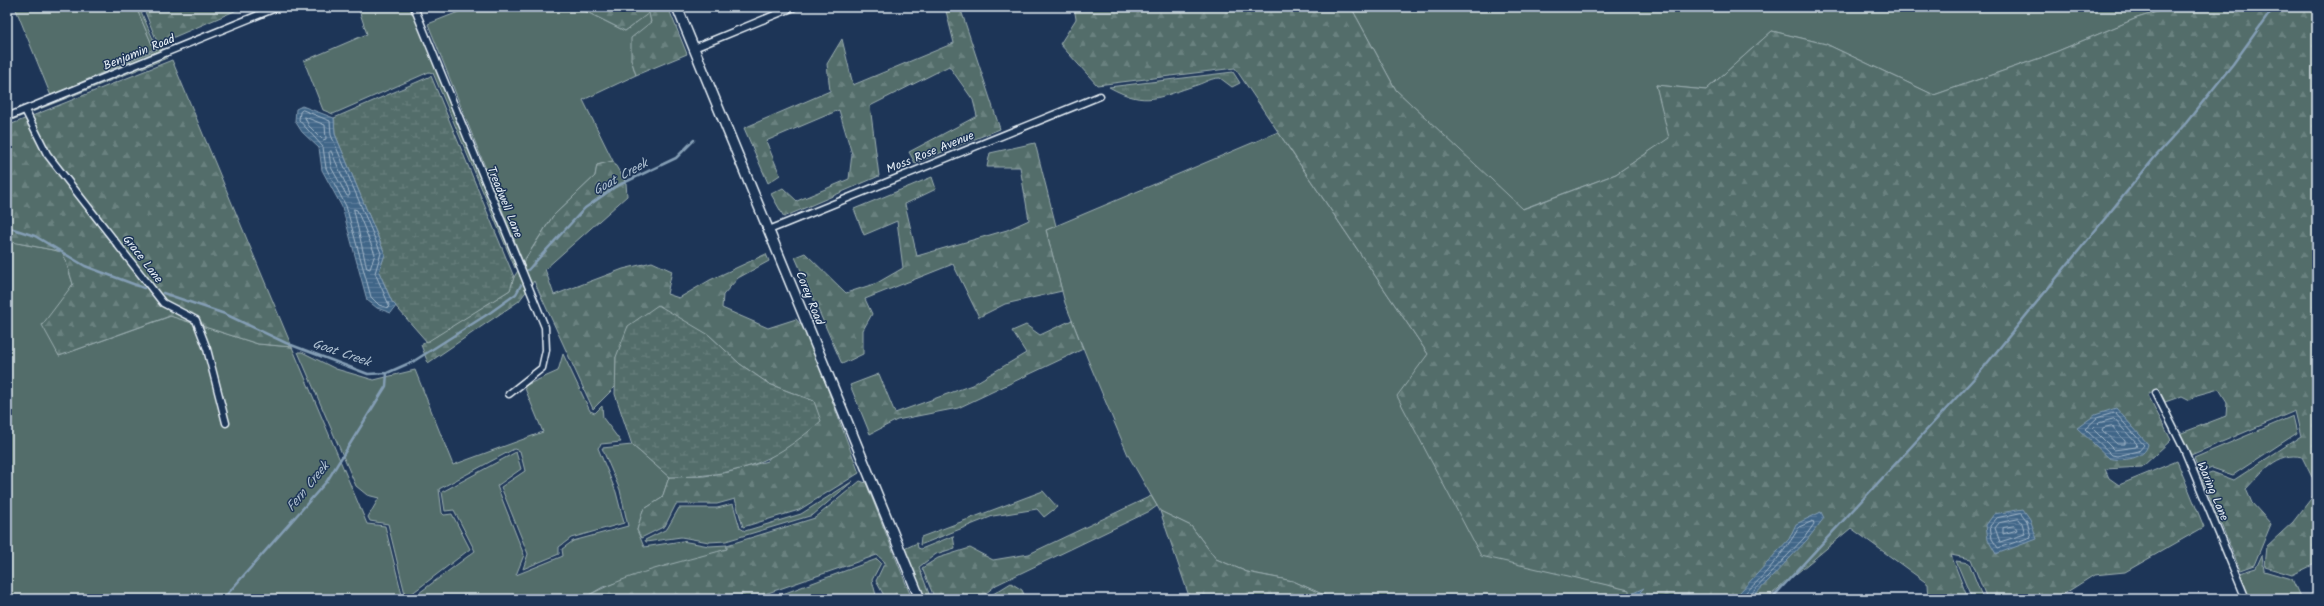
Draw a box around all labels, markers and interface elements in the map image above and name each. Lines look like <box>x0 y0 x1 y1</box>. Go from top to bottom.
street label: Benjamin Road <box>100 29 179 75</box>
street label: Moss Rose Avenue <box>883 126 977 179</box>
water label: Goat Creek <box>589 153 654 201</box>
street label: Treadwell Lane <box>482 164 528 241</box>
street label: Grace Lane <box>118 231 168 288</box>
street label: Corey Road <box>790 268 829 329</box>
water label: Goat Creek <box>310 334 375 374</box>
water label: Fern Creek <box>281 456 336 516</box>
street label: Waring Lane <box>2192 459 2234 524</box>

